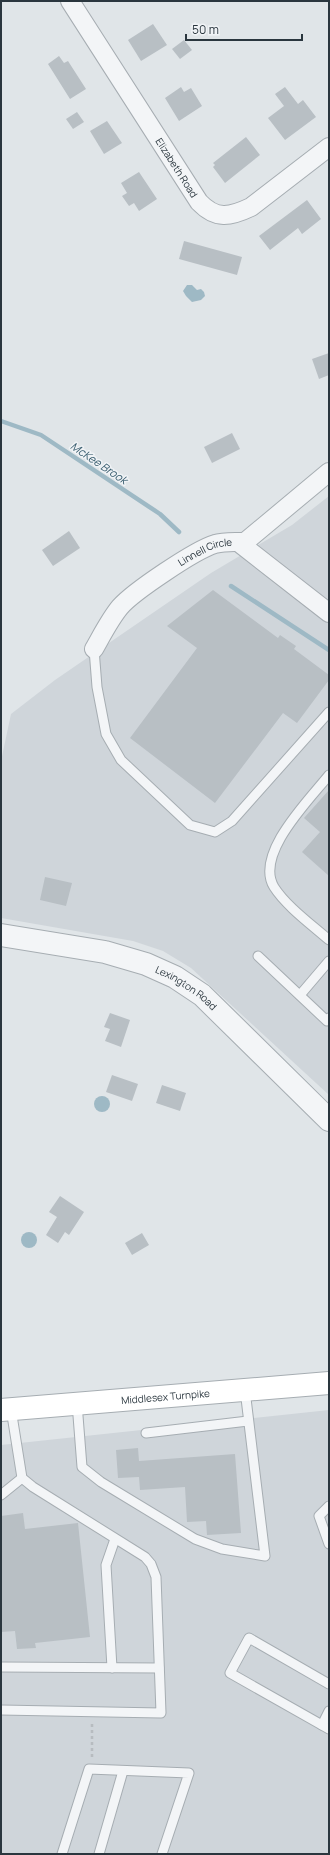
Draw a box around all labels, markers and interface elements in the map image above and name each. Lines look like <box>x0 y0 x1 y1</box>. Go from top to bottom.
scale bar <box>186 16 302 42</box>
text: 50 m <box>192 21 219 38</box>
street label: Elizabeth Road <box>153 135 201 200</box>
water label: McKee Brook <box>68 438 132 488</box>
street label: Linnell Circle <box>175 535 232 569</box>
street label: Lexington Road <box>153 962 220 1013</box>
street label: Middlesex Turnpike <box>121 1386 211 1407</box>

